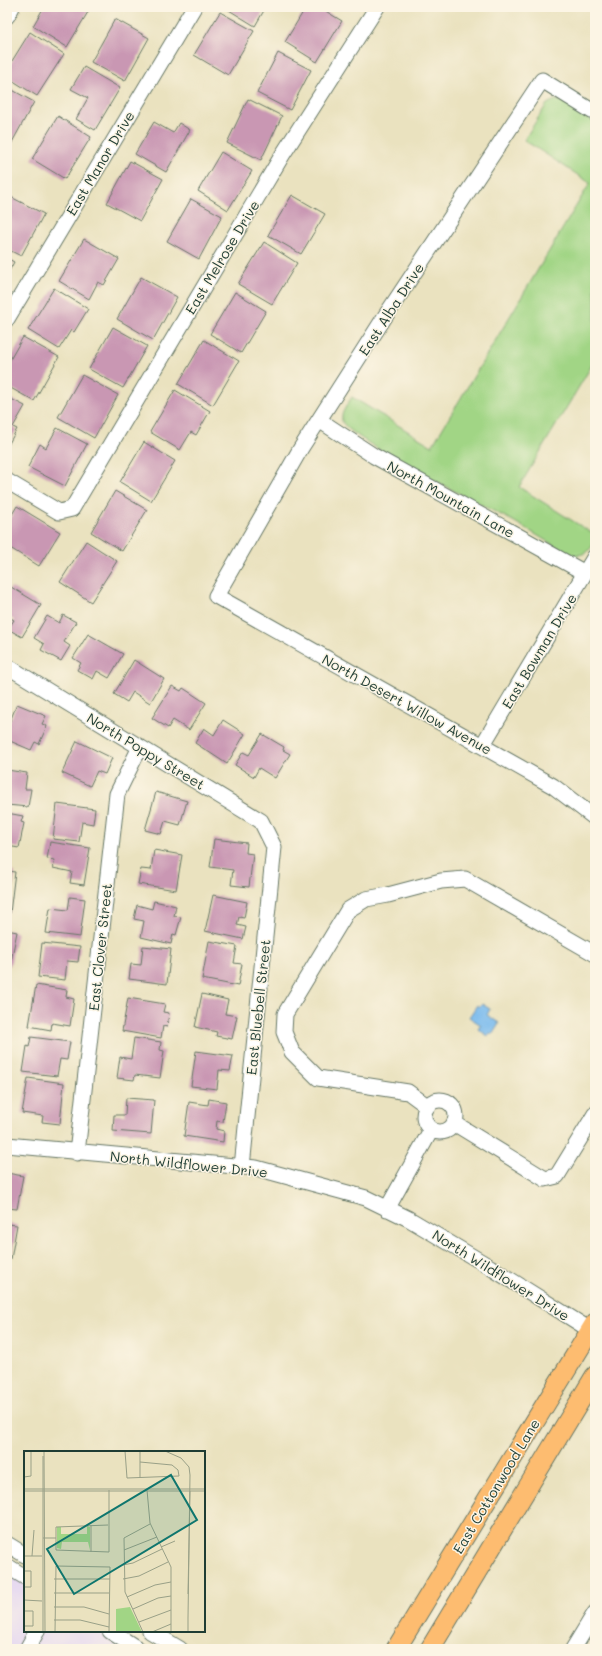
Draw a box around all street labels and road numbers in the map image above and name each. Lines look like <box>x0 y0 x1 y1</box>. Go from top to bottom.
street label: East Manor Drive <box>61 107 139 219</box>
street label: East Melrose Drive <box>180 196 264 318</box>
street label: East Alba Drive <box>354 259 428 359</box>
street label: North Mountain Lane <box>384 456 518 542</box>
street label: East Bowman Drive <box>497 590 581 712</box>
street label: North Desert Willow Avenue <box>319 649 495 759</box>
street label: North Poppy Street <box>83 708 209 794</box>
street label: East Clover Street <box>84 882 116 1012</box>
street label: East Bluebell Street <box>241 938 275 1076</box>
street label: North Wildflower Drive <box>109 1146 269 1182</box>
street label: North Wildflower Drive <box>429 1225 573 1325</box>
street label: East Cottonwood Lane <box>448 1415 544 1557</box>

